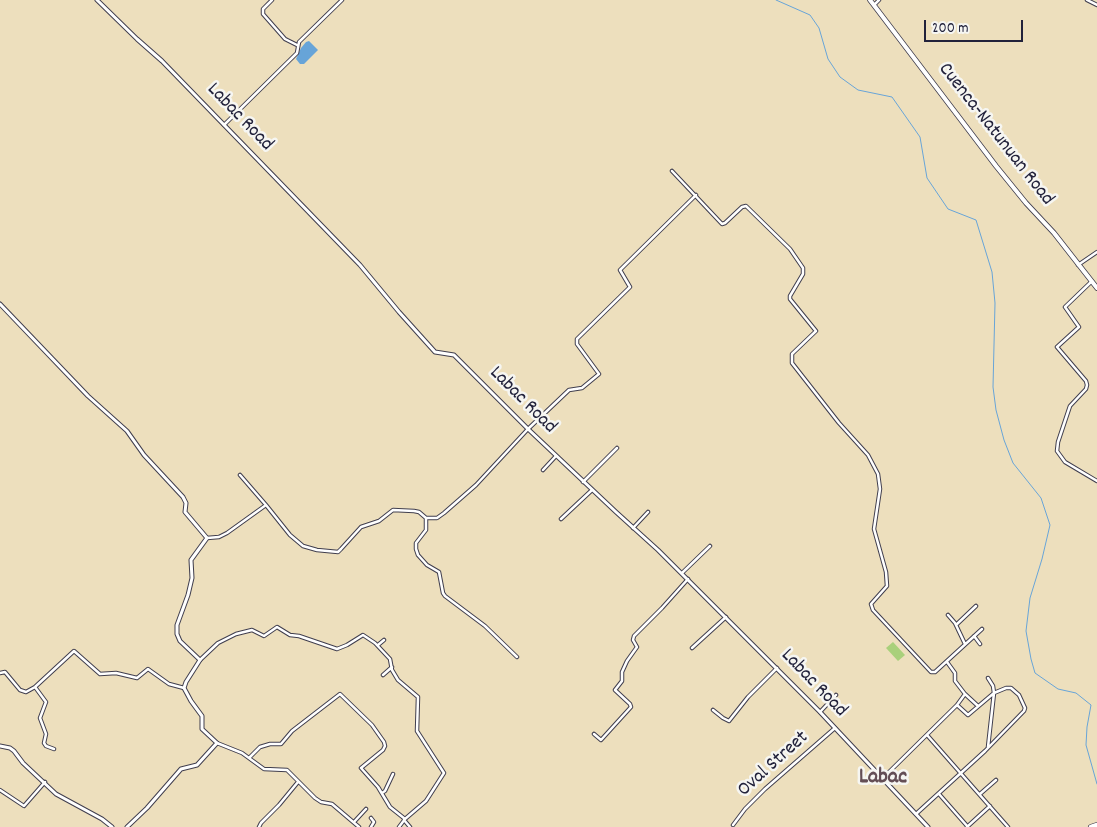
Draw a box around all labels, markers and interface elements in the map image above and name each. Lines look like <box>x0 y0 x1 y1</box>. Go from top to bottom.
scale bar <box>927 10 1026 42</box>
text: 200 m <box>932 18 969 40</box>
street label: Cuenca-Natunuan Road <box>932 59 1058 211</box>
street label: Labac Road <box>201 79 277 157</box>
street label: Labac Road <box>483 362 561 440</box>
street label: Labac Road <box>775 645 851 723</box>
street label: Oval Street <box>734 727 814 803</box>
district label: Labac <box>859 766 907 792</box>

